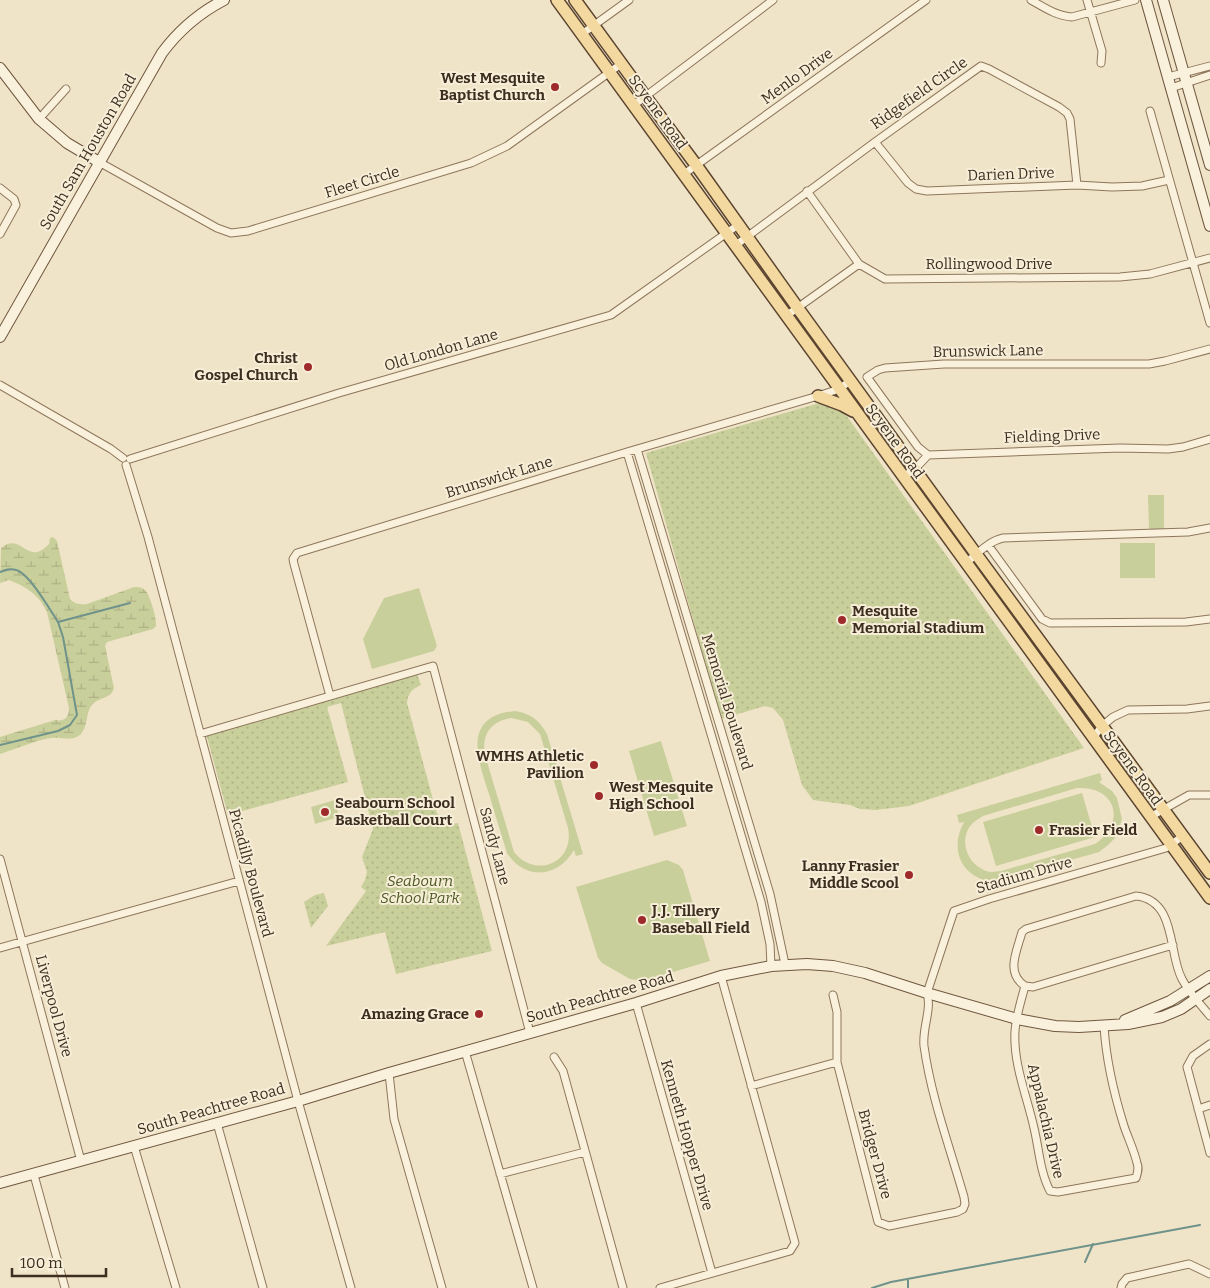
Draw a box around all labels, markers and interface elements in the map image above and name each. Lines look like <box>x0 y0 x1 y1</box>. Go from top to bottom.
street label: Menlo Drive <box>758 44 836 108</box>
street label: Ridgefield Circle <box>867 53 971 133</box>
place label: West Mesquite Baptist Church <box>439 69 546 104</box>
street label: South Sam Houston Road <box>36 71 140 233</box>
street label: Scyene Road <box>625 71 691 153</box>
marker: West Mesquite Baptist Church <box>549 81 561 93</box>
street label: Fleet Circle <box>322 162 402 202</box>
street label: Darien Drive <box>967 163 1055 185</box>
street label: Rollingwood Drive <box>926 255 1052 273</box>
street label: Old London Lane <box>382 325 500 375</box>
street label: Brunswick Lane <box>932 341 1044 361</box>
place label: Christ Gospel Church <box>194 349 299 384</box>
marker: Christ Gospel Church <box>302 361 314 373</box>
street label: Scyene Road <box>862 400 928 482</box>
street label: Fielding Drive <box>1004 425 1100 447</box>
street label: Brunswick Lane <box>443 452 555 502</box>
place label: Mesquite Memorial Stadium <box>852 602 985 637</box>
marker: Mesquite Memorial Stadium <box>836 614 848 626</box>
street label: Memorial Boulevard <box>698 632 756 772</box>
street label: Scyene Road <box>1100 727 1166 809</box>
place label: WMHS Athletic Pavilion <box>476 747 584 782</box>
marker: WMHS Athletic Pavilion <box>588 759 600 771</box>
place label: West Mesquite High School <box>609 778 713 813</box>
marker: West Mesquite High School <box>593 790 605 802</box>
place label: Seabourn School Basketball Court <box>335 794 455 829</box>
street label: Sandy Lane <box>476 805 514 887</box>
marker: Seabourn School Basketball Court <box>319 806 331 818</box>
street label: Picadilly Boulevard <box>225 807 277 939</box>
place label: Frasier Field <box>1049 821 1137 839</box>
marker: Frasier Field <box>1033 824 1045 836</box>
street label: Stadium Drive <box>974 853 1074 897</box>
place label: Lanny Frasier Middle Scool <box>802 857 899 892</box>
marker: Lanny Frasier Middle Scool <box>903 869 915 881</box>
park label: Seabourn School Park <box>380 872 461 907</box>
place label: J.J. Tillery Baseball Field <box>651 902 750 937</box>
marker: J.J. Tillery Baseball Field <box>636 914 648 926</box>
street label: Liverpool Drive <box>32 953 76 1059</box>
street label: South Peachtree Road <box>524 967 676 1027</box>
place label: Amazing Grace <box>361 1005 469 1023</box>
marker: Amazing Grace <box>473 1008 485 1020</box>
street label: Kenneth Hopper Drive <box>657 1058 717 1212</box>
street label: Appalachia Drive <box>1024 1062 1068 1180</box>
street label: South Peachtree Road <box>135 1079 287 1139</box>
street label: Bridger Drive <box>854 1107 896 1201</box>
scale bar <box>12 1246 106 1278</box>
text: 100 m <box>20 1254 63 1272</box>

